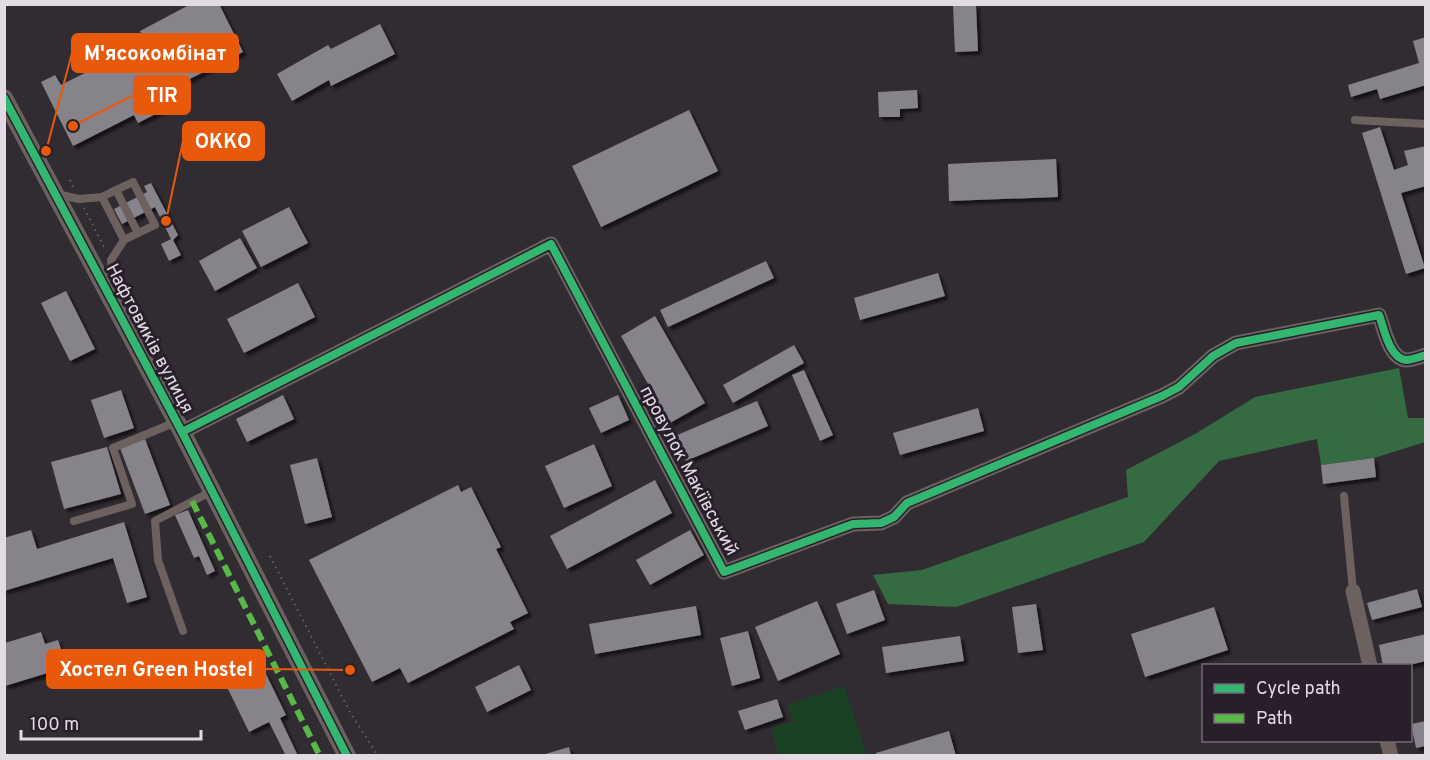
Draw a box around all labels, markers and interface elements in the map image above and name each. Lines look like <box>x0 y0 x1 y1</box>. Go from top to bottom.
callout: М'ясокомбінат <box>72 34 238 72</box>
text: М'ясокомбінат <box>84 42 226 68</box>
callout: TIR <box>134 76 190 114</box>
text: TIR <box>146 84 178 110</box>
callout: ОККО <box>183 122 264 160</box>
text: ОККО <box>195 130 251 156</box>
street label: Нафтовиків вулиця <box>100 260 198 418</box>
street label: провулок Макіївський <box>633 382 743 560</box>
callout: Хостел Green Hostel <box>47 650 265 688</box>
text: Хостел Green Hostel <box>59 658 253 684</box>
legend <box>1202 664 1412 742</box>
text: Cycle path <box>1256 678 1341 701</box>
scale bar <box>21 703 201 741</box>
text: Path <box>1256 708 1293 731</box>
text: 100 m <box>30 714 79 737</box>

